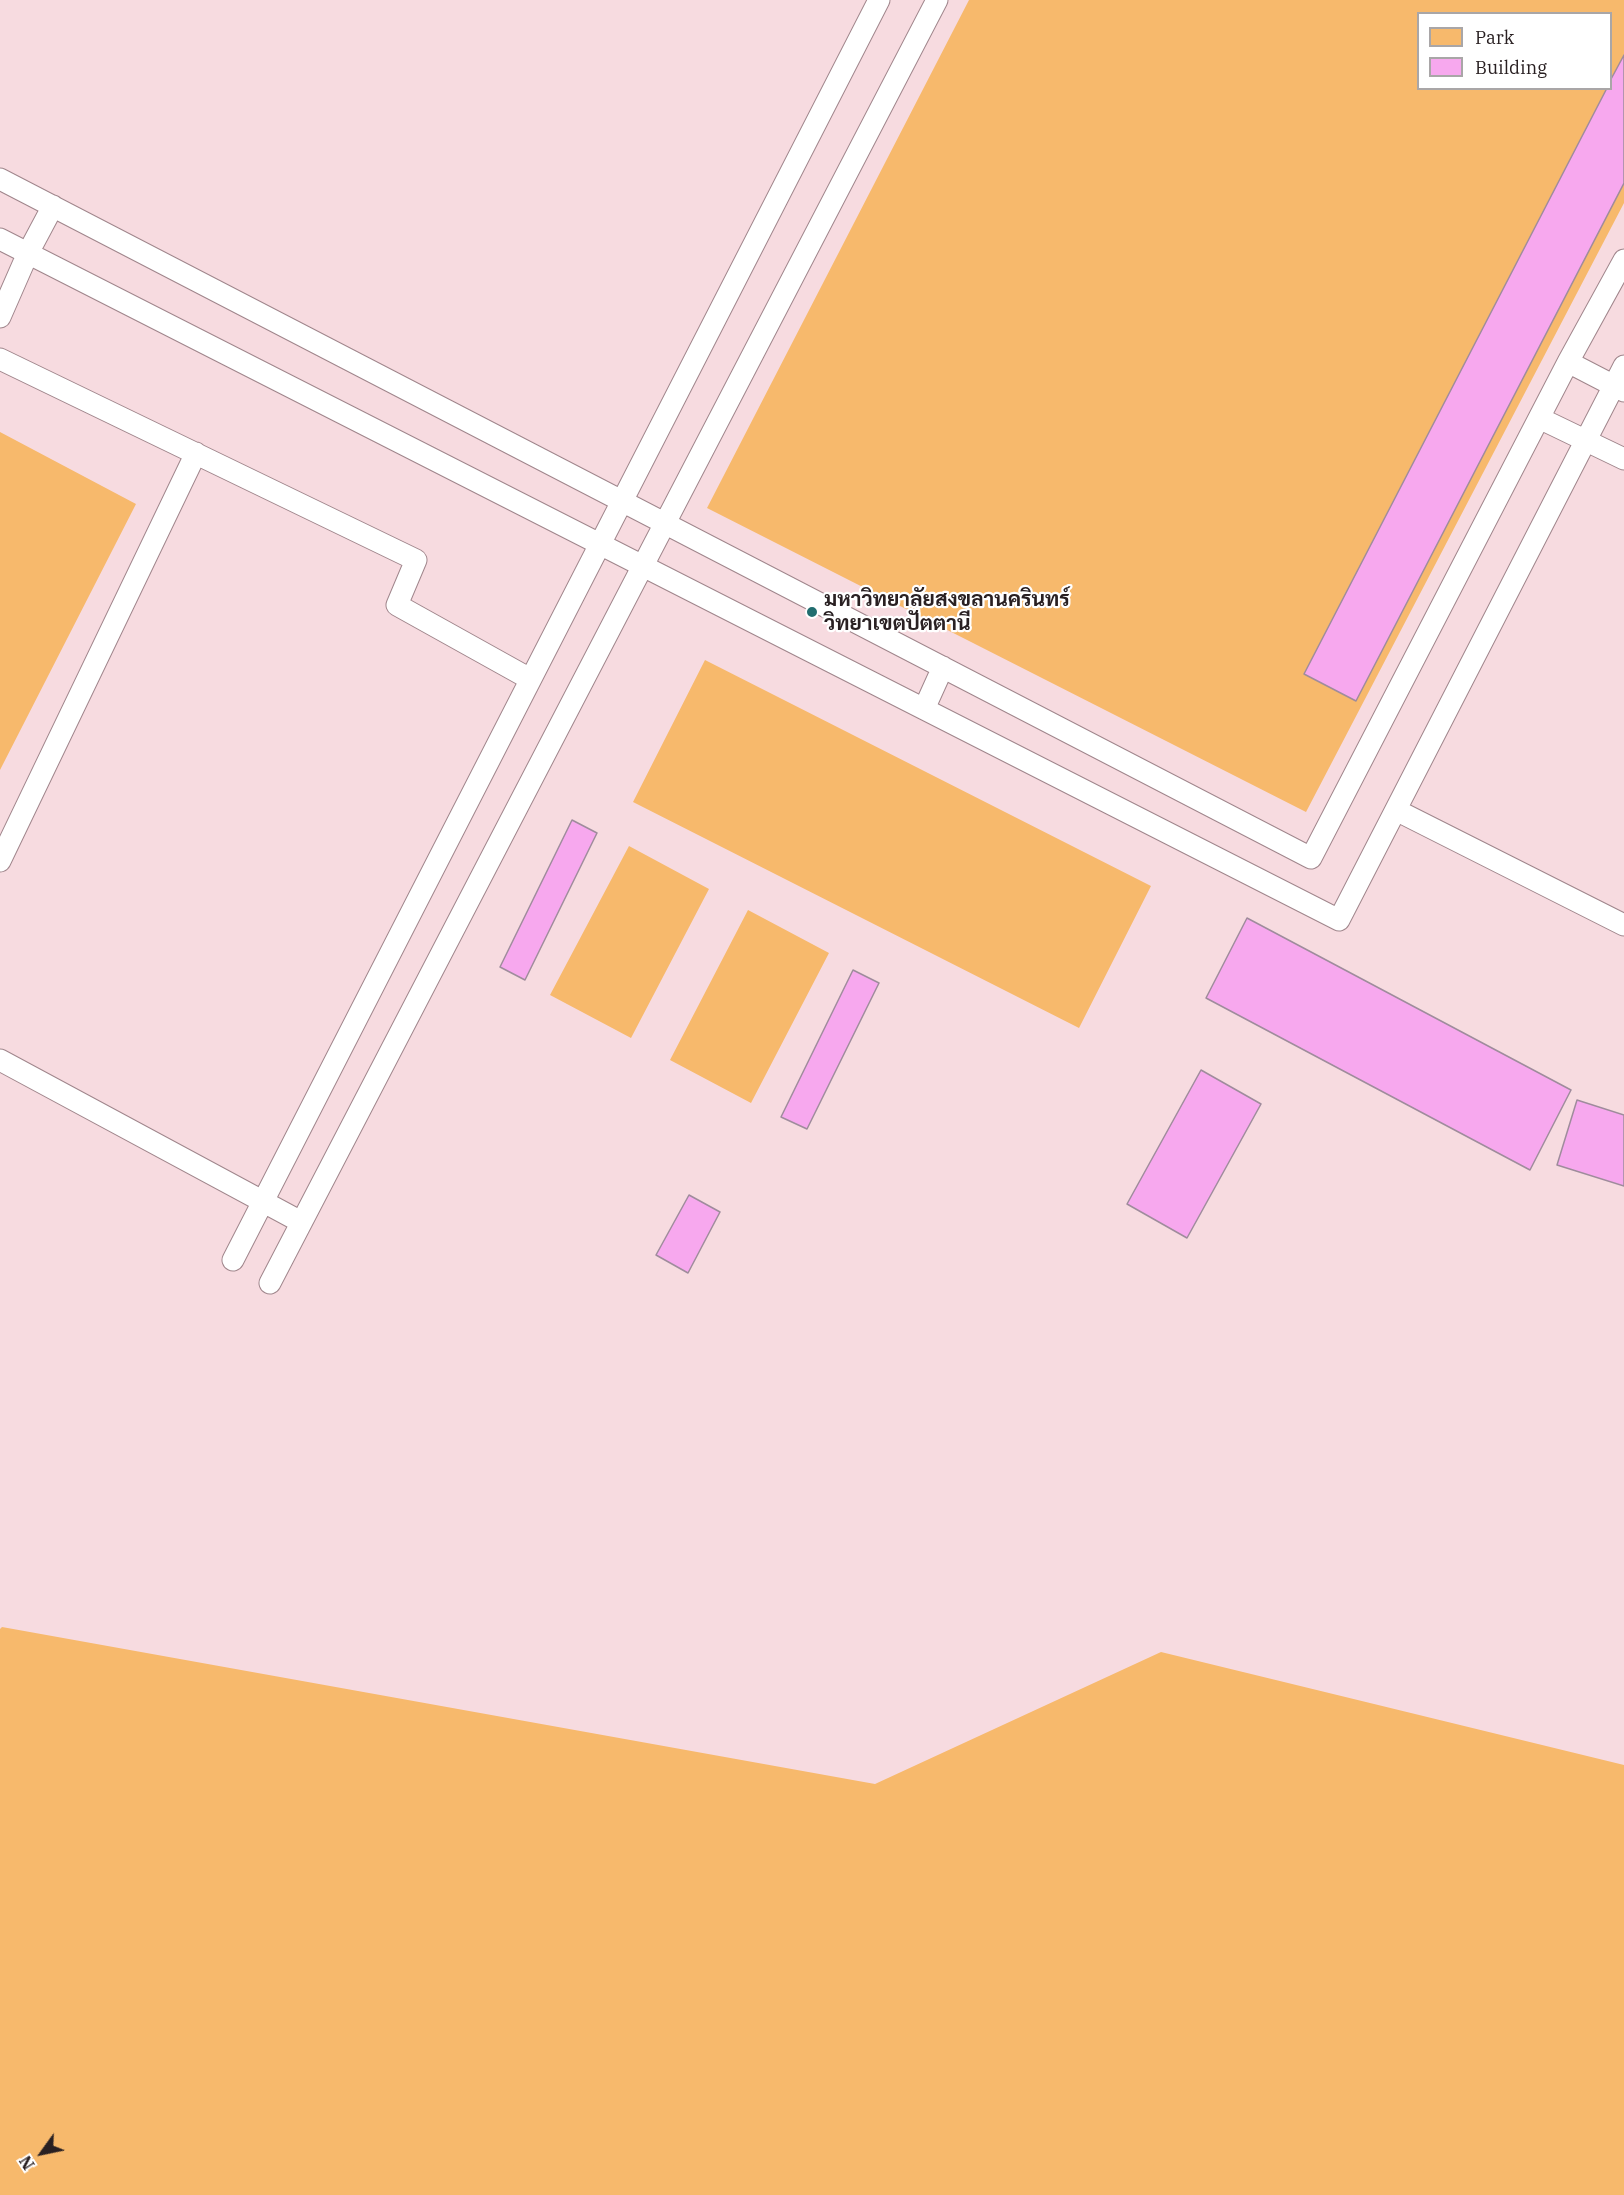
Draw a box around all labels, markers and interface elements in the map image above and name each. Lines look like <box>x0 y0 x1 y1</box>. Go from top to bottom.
legend <box>1417 12 1612 90</box>
text: Park <box>1475 26 1514 49</box>
text: Building <box>1475 56 1547 79</box>
place label: มหาวิทยาลัยสงขลานครินทร์ วิทยาเขตปัตตานี <box>824 587 1070 637</box>
marker: มหาวิทยาลัยสงขลานครินทร์ วิทยาเขตปัตตานี <box>805 605 819 619</box>
north arrow <box>12 2123 72 2183</box>
text: N <box>15 2152 39 2174</box>

